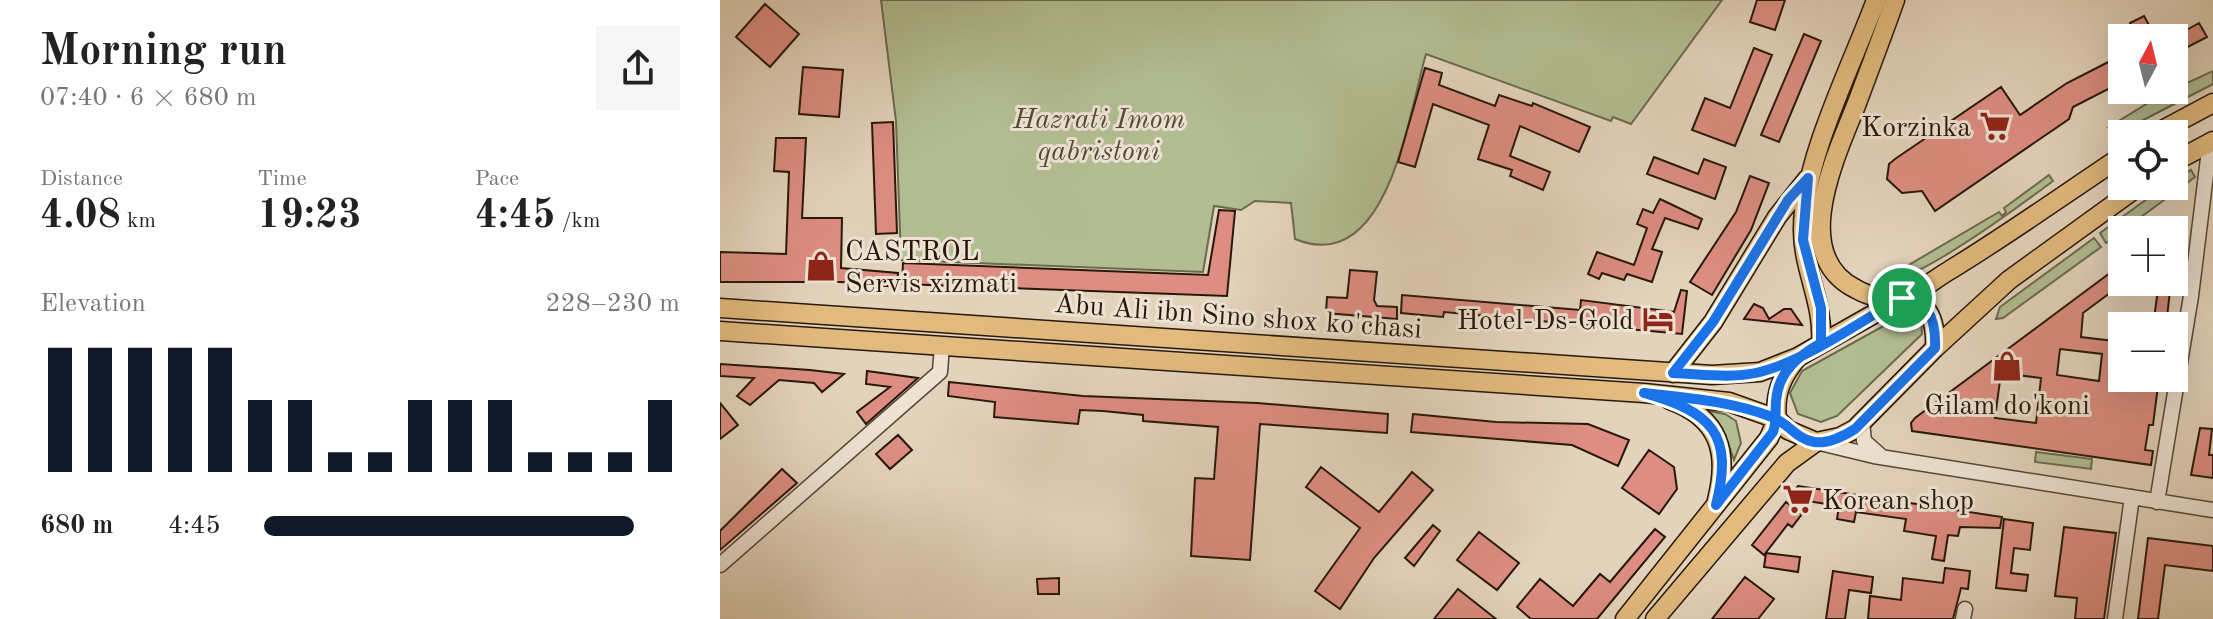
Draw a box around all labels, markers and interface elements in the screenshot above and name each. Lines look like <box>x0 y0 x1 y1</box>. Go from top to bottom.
north arrow <box>2108 24 2188 104</box>
map controls <box>2108 24 2188 392</box>
button: share <box>596 26 680 110</box>
text: Morning run <box>40 30 287 74</box>
text: 07:40 · 6 × 680 m <box>40 85 257 111</box>
park label: Hazrati Imom qabristoni <box>1012 107 1185 167</box>
supermarket icon: Korzinka <box>1978 109 2012 143</box>
place label: Korzinka <box>1861 115 1971 143</box>
button: locate <box>2108 120 2188 200</box>
text: Distance <box>40 168 123 190</box>
text: Time <box>257 168 307 190</box>
text: Pace <box>475 168 519 190</box>
text: 4.08 <box>40 197 121 237</box>
text: 19:23 <box>257 197 361 237</box>
text: 4:45 <box>475 197 555 237</box>
text: km <box>121 210 156 232</box>
text: /km <box>555 210 600 232</box>
button: + <box>2108 216 2188 296</box>
place label: CASTROL Servis xizmati <box>845 239 1017 299</box>
shop icon: CASTROL Servis xizmati <box>804 249 838 283</box>
pin <box>1868 264 1936 332</box>
icon: arrive <box>1880 276 1924 320</box>
text: Elevation <box>40 291 146 317</box>
text: 228–230 m <box>545 291 680 317</box>
street label: Abu Ali ibn Sino shox ko'chasi <box>1053 291 1423 345</box>
hotel icon: Hotel-Ds-Gold <box>1641 302 1675 336</box>
place label: Hotel-Ds-Gold <box>1457 308 1634 336</box>
button: − <box>2108 312 2188 392</box>
shop icon: Gilam do'koni <box>1990 349 2024 383</box>
place label: Gilam do'koni <box>1924 393 2090 421</box>
supermarket icon: Korean shop <box>1781 482 1815 516</box>
place label: Korean shop <box>1822 488 1974 516</box>
text: 680 m <box>40 513 113 539</box>
text: 4:45 <box>168 513 221 539</box>

